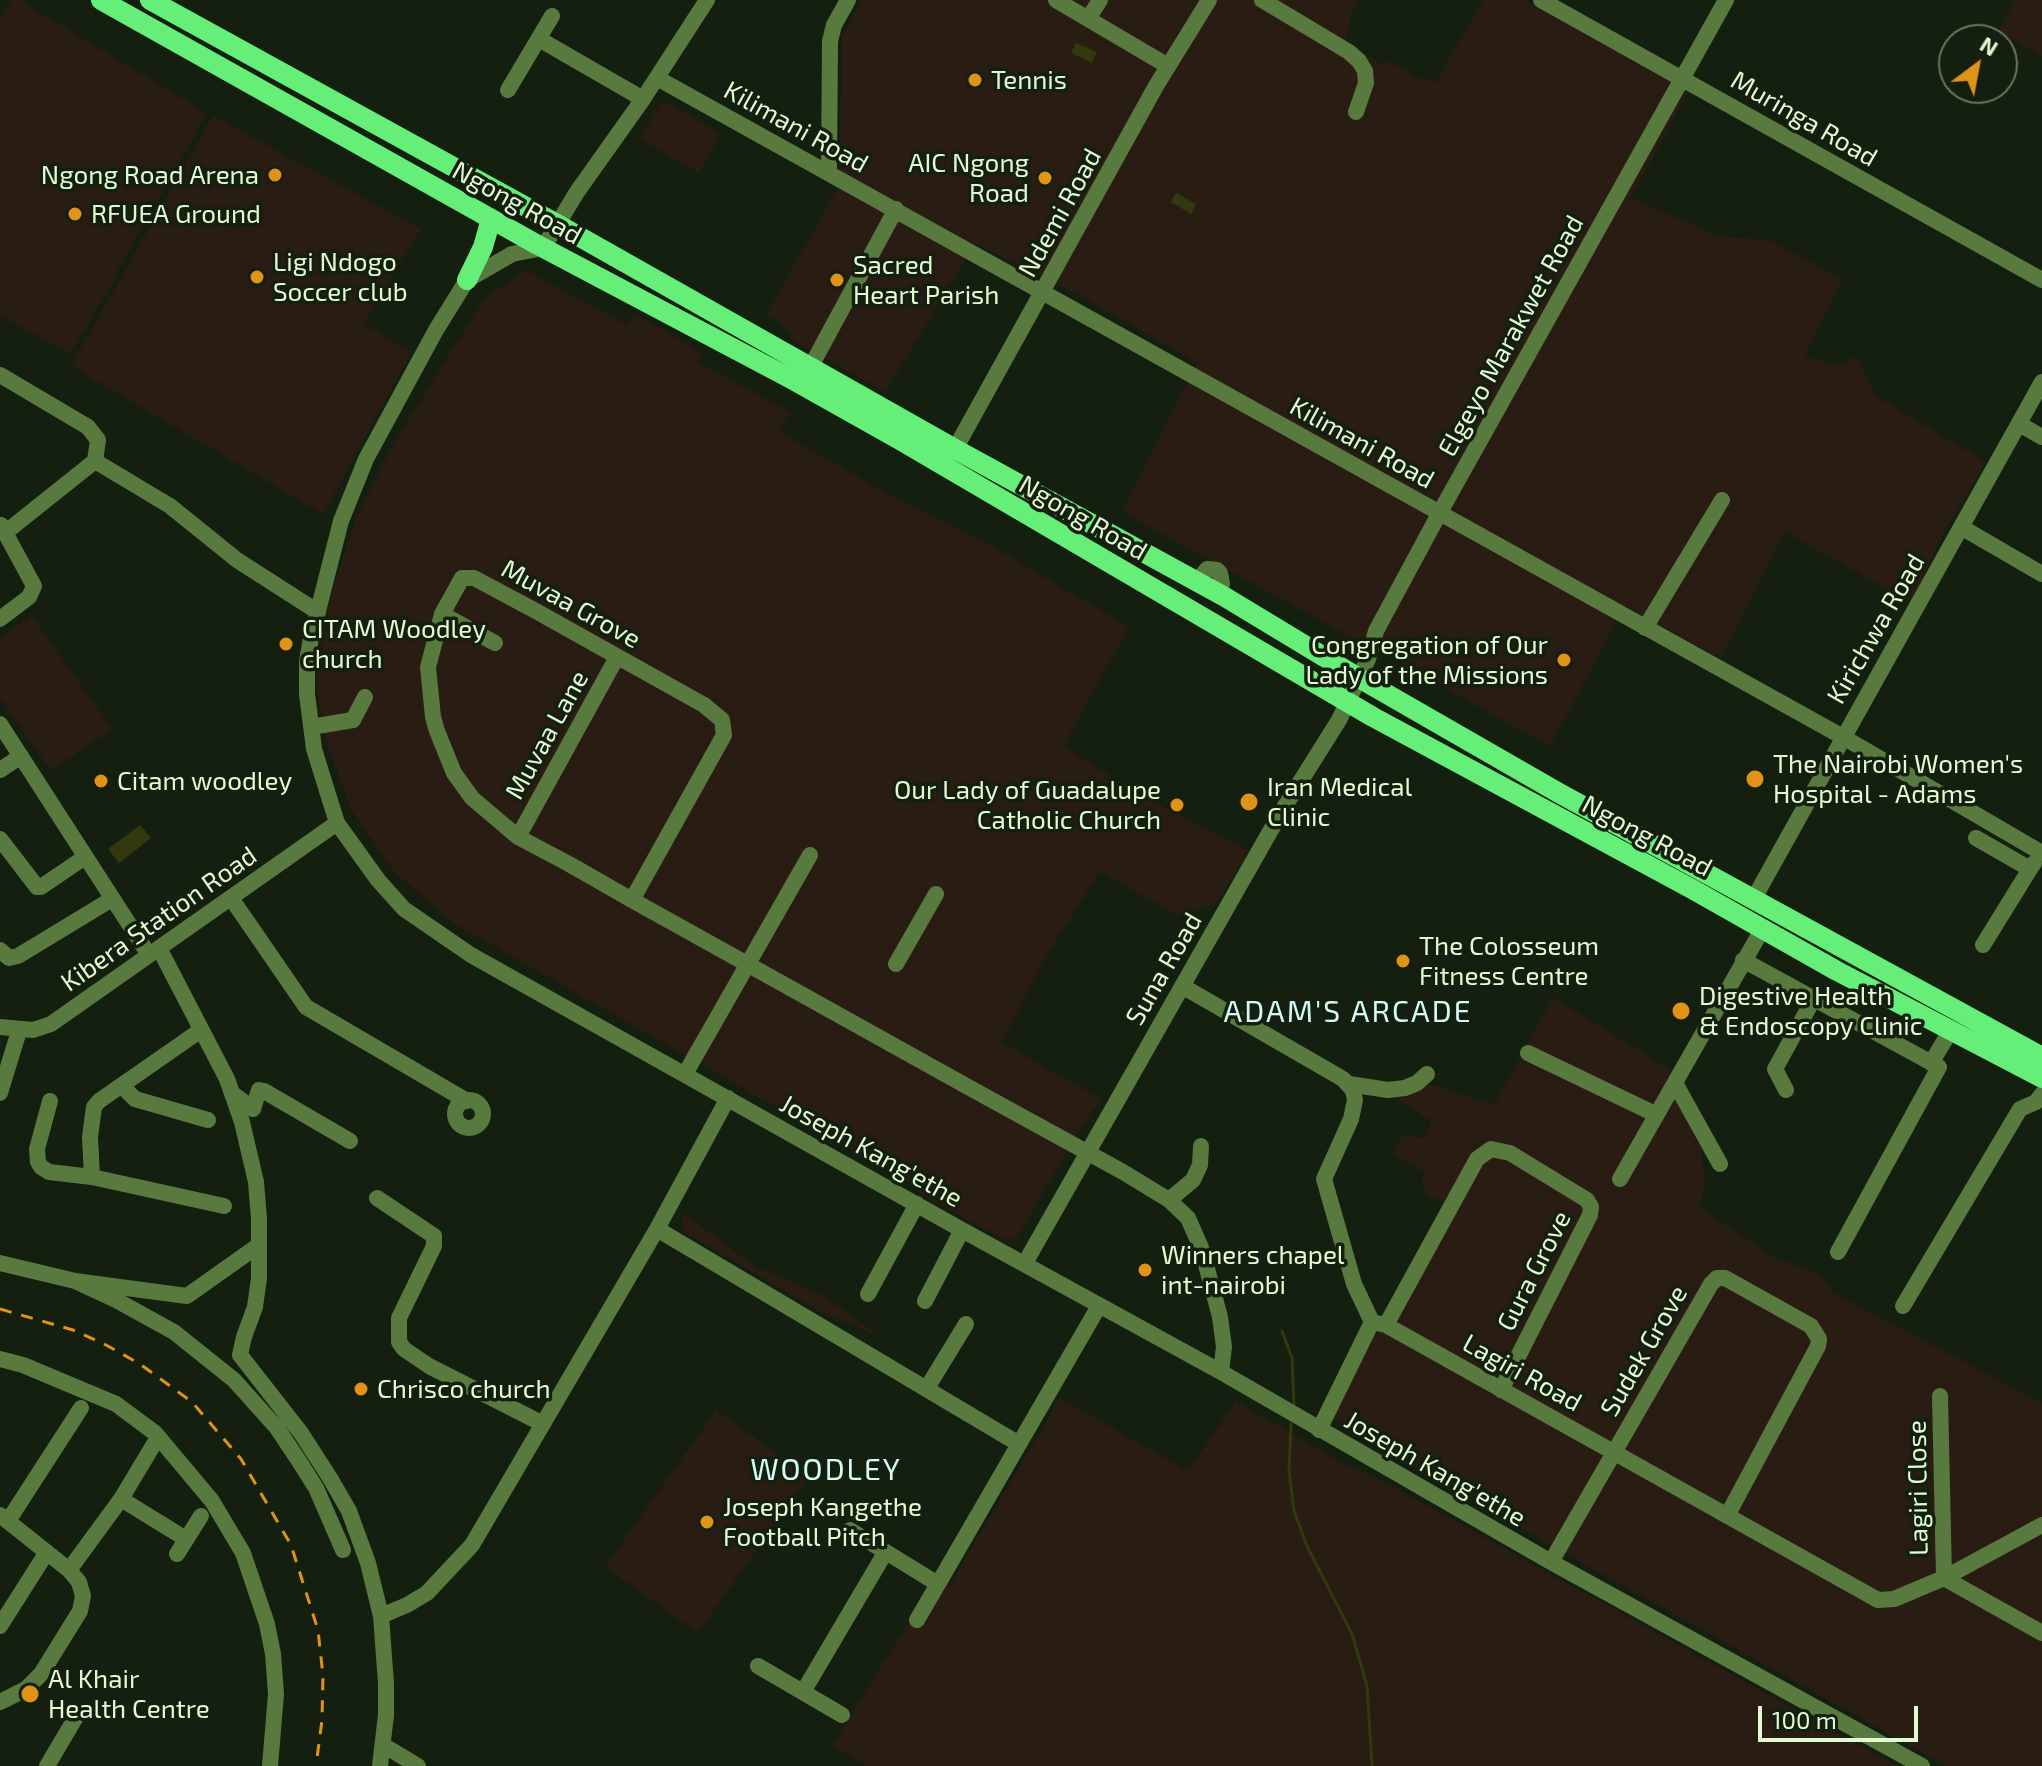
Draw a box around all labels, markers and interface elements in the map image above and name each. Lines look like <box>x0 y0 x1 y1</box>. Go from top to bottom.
north arrow <box>1938 24 2018 104</box>
text: N <box>1976 30 2003 61</box>
place label: Tennis <box>991 64 1067 96</box>
street label: Muringa Road <box>1725 65 1883 173</box>
marker: Tennis <box>966 71 984 89</box>
street label: Kilimani Road <box>718 75 874 179</box>
street label: Ndemi Road <box>1012 143 1108 283</box>
place label: AIC Ngong Road <box>908 147 1029 208</box>
street label: Ngong Road <box>447 155 587 251</box>
place label: Ngong Road Arena <box>41 159 259 191</box>
marker: Ngong Road Arena <box>266 166 284 184</box>
marker: AIC Ngong Road <box>1036 169 1054 187</box>
place label: RFUEA Ground <box>91 198 261 230</box>
marker: RFUEA Ground <box>66 205 84 223</box>
street label: Elgeyo Marakwet Road <box>1432 210 1590 462</box>
place label: Ligi Ndogo Soccer club <box>273 246 408 308</box>
place label: Sacred Heart Parish <box>853 249 999 310</box>
marker: Ligi Ndogo Soccer club <box>248 268 266 286</box>
marker: Sacred Heart Parish <box>828 271 846 289</box>
street label: Kilimani Road <box>1284 391 1440 495</box>
street label: Ngong Road <box>1013 469 1153 567</box>
street label: Kirichwa Road <box>1821 549 1931 709</box>
street label: Muvaa Grove <box>496 553 646 655</box>
place label: CITAM Woodley church <box>302 613 486 674</box>
place label: Congregation of Our Lady of the Missions <box>1306 629 1548 690</box>
marker: CITAM Woodley church <box>277 635 295 653</box>
marker: Congregation of Our Lady of the Missions <box>1555 651 1573 669</box>
street label: Muvaa Lane <box>499 665 595 805</box>
place label: The Nairobi Women's Hospital - Adams <box>1773 748 2023 810</box>
place label: Citam woodley <box>117 765 292 797</box>
marker: The Nairobi Women's Hospital - Adams <box>1744 768 1766 790</box>
place label: Iran Medical Clinic <box>1267 771 1412 832</box>
marker: Citam woodley <box>92 772 110 790</box>
place label: Our Lady of Guadalupe Catholic Church <box>894 774 1161 836</box>
street label: Ngong Road <box>1577 789 1717 883</box>
marker: Iran Medical Clinic <box>1238 791 1260 813</box>
marker: Our Lady of Guadalupe Catholic Church <box>1168 796 1186 814</box>
street label: Kibera Station Road <box>55 840 263 998</box>
street label: Suna Road <box>1119 907 1209 1031</box>
place label: The Colosseum Fitness Centre <box>1419 930 1599 992</box>
marker: The Colosseum Fitness Centre <box>1394 952 1412 970</box>
place label: Digestive Health & Endoscopy Clinic <box>1699 980 1922 1042</box>
district label: ADAM'S ARCADE <box>1224 994 1472 1030</box>
marker: Digestive Health & Endoscopy Clinic <box>1670 1000 1692 1022</box>
street label: Joseph Kang'ethe <box>774 1088 968 1214</box>
street label: Gura Grove <box>1491 1206 1577 1336</box>
place label: Winners chapel int-nairobi <box>1161 1239 1345 1300</box>
marker: Winners chapel int-nairobi <box>1136 1261 1154 1279</box>
street label: Sudek Grove <box>1594 1280 1694 1422</box>
street label: Lagiri Road <box>1457 1328 1587 1418</box>
place label: Chrisco church <box>377 1373 551 1405</box>
marker: Chrisco church <box>352 1380 370 1398</box>
street label: Joseph Kang'ethe <box>1339 1405 1531 1533</box>
street label: Lagiri Close <box>1901 1420 1935 1556</box>
district label: WOODLEY <box>750 1452 902 1488</box>
place label: Joseph Kangethe Football Pitch <box>723 1491 922 1552</box>
marker: Joseph Kangethe Football Pitch <box>698 1513 716 1531</box>
place label: Al Khair Health Centre <box>48 1663 210 1724</box>
marker: Al Khair Health Centre <box>19 1683 41 1705</box>
scale bar <box>1762 1690 1922 1740</box>
text: 100 m <box>1772 1705 1837 1734</box>

